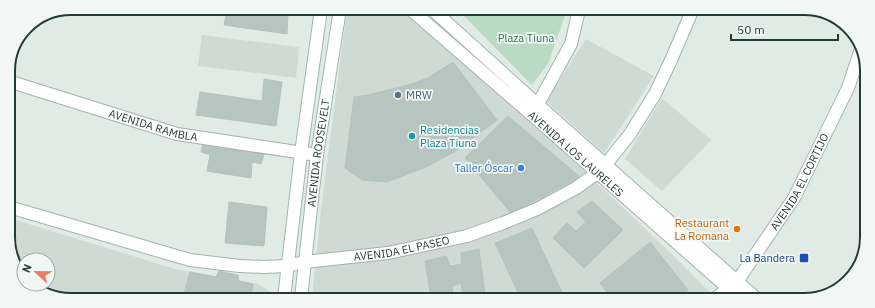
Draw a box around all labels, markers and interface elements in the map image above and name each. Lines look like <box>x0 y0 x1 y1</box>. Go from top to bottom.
scale bar <box>731 16 838 42</box>
text: 50 m <box>737 22 765 37</box>
park label: Plaza Tiuna <box>498 31 554 45</box>
place label: MRW <box>406 88 432 102</box>
marker: MRW <box>393 90 403 100</box>
street label: AVENIDA ROOSEVELT <box>304 98 333 207</box>
street label: AVENIDA RAMBLA <box>107 106 199 144</box>
street label: AVENIDA LOS LAURELES <box>525 108 626 199</box>
place label: Residencias Plaza Tiuna <box>420 123 479 150</box>
marker: Residencias Plaza Tiuna <box>407 131 417 141</box>
street label: AVENIDA EL CORTIJO <box>767 131 832 233</box>
place label: Taller Óscar <box>454 161 513 175</box>
marker: Taller Óscar <box>516 163 526 173</box>
place label: Restaurant La Romana <box>674 216 729 243</box>
marker: Restaurant La Romana <box>732 224 742 234</box>
street label: AVENIDA EL PASEO <box>353 233 451 264</box>
place label: La Bandera <box>739 251 795 265</box>
north arrow <box>16 252 56 292</box>
marker: La Bandera <box>798 252 810 264</box>
text: N <box>19 262 35 275</box>

